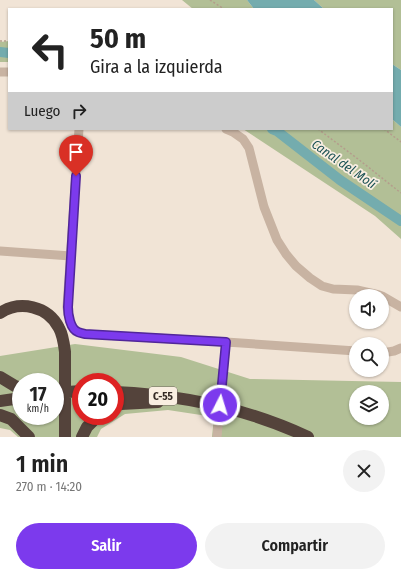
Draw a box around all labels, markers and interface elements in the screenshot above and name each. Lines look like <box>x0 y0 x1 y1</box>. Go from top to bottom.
text: 50 m <box>90 22 146 55</box>
icon: left <box>24 24 76 76</box>
text: Gira a la izquierda <box>90 56 223 78</box>
icon: right <box>68 100 90 122</box>
text: Luego <box>24 102 60 120</box>
pin <box>59 135 93 176</box>
water label: Canal del Molí <box>309 136 380 192</box>
icon: arrive <box>65 141 87 163</box>
map controls <box>349 289 389 425</box>
button: sound <box>349 289 389 329</box>
button: search <box>349 337 389 377</box>
speed limit sign: 20 <box>72 373 124 425</box>
text: 17 <box>30 382 46 406</box>
position arrow <box>199 384 241 426</box>
button: layers <box>349 385 389 425</box>
road number: C-55 <box>149 387 177 405</box>
text: km/h <box>27 403 49 415</box>
text: 1 min <box>16 450 68 478</box>
button: close <box>343 450 385 492</box>
text: 270 m · 14:20 <box>16 479 82 494</box>
button: Salir <box>16 523 197 569</box>
button: Compartir <box>205 523 385 569</box>

